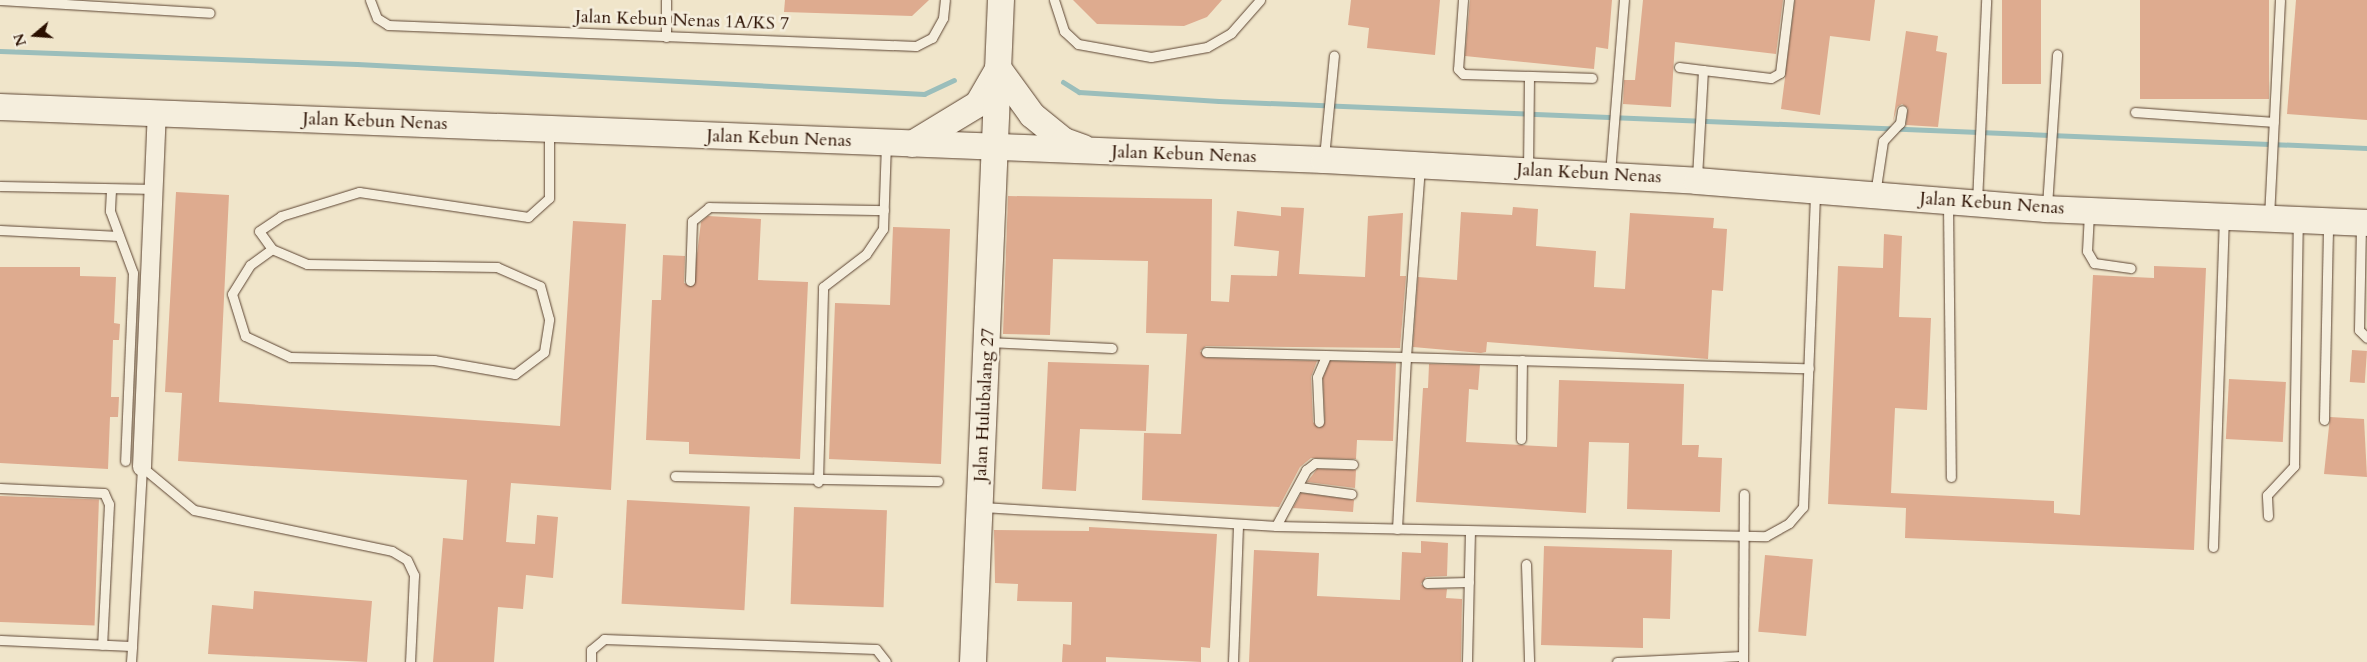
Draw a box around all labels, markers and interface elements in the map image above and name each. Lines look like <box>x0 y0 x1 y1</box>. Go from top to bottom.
street label: Jalan Kebun Nenas 1A/KS 7 <box>575 6 789 36</box>
north arrow <box>10 10 60 60</box>
text: N <box>9 31 31 49</box>
street label: Jalan Kebun Nenas <box>302 109 448 135</box>
street label: Jalan Kebun Nenas <box>706 126 852 152</box>
street label: Jalan Kebun Nenas <box>1111 142 1257 168</box>
street label: Jalan Kebun Nenas <box>1516 159 1662 189</box>
street label: Jalan Kebun Nenas <box>1919 188 2065 220</box>
street label: Jalan Hulubalang 27 <box>970 328 1000 482</box>

